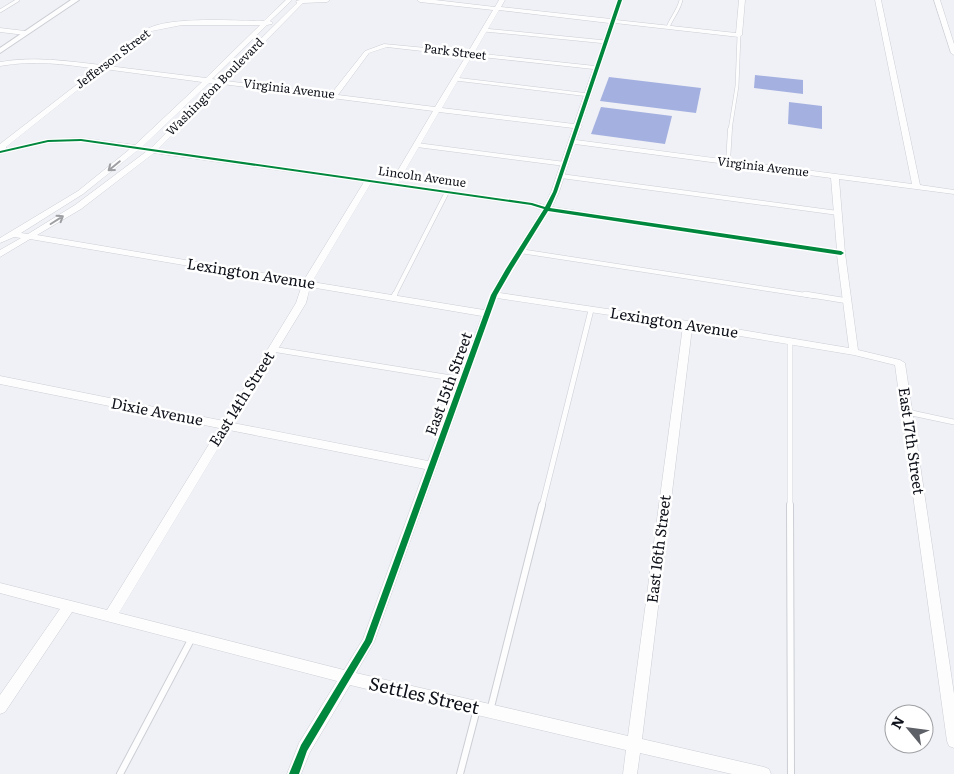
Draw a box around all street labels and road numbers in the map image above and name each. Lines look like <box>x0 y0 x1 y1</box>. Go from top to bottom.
street label: Jefferson Street <box>71 24 154 92</box>
street label: Washington Boulevard <box>161 33 268 139</box>
street label: Park Street <box>423 38 488 64</box>
street label: Virginia Avenue <box>242 73 336 103</box>
street label: Virginia Avenue <box>716 151 810 181</box>
street label: Lincoln Avenue <box>377 161 467 191</box>
street label: Lexington Avenue <box>186 251 317 294</box>
street label: Lexington Avenue <box>609 300 740 343</box>
street label: East 15th Street <box>418 328 477 439</box>
street label: East 14th Street <box>202 346 279 450</box>
street label: East 17th Street <box>894 386 931 496</box>
street label: Dixie Avenue <box>109 390 206 431</box>
street label: East 16th Street <box>639 493 676 604</box>
street label: Settles Street <box>366 669 483 721</box>

